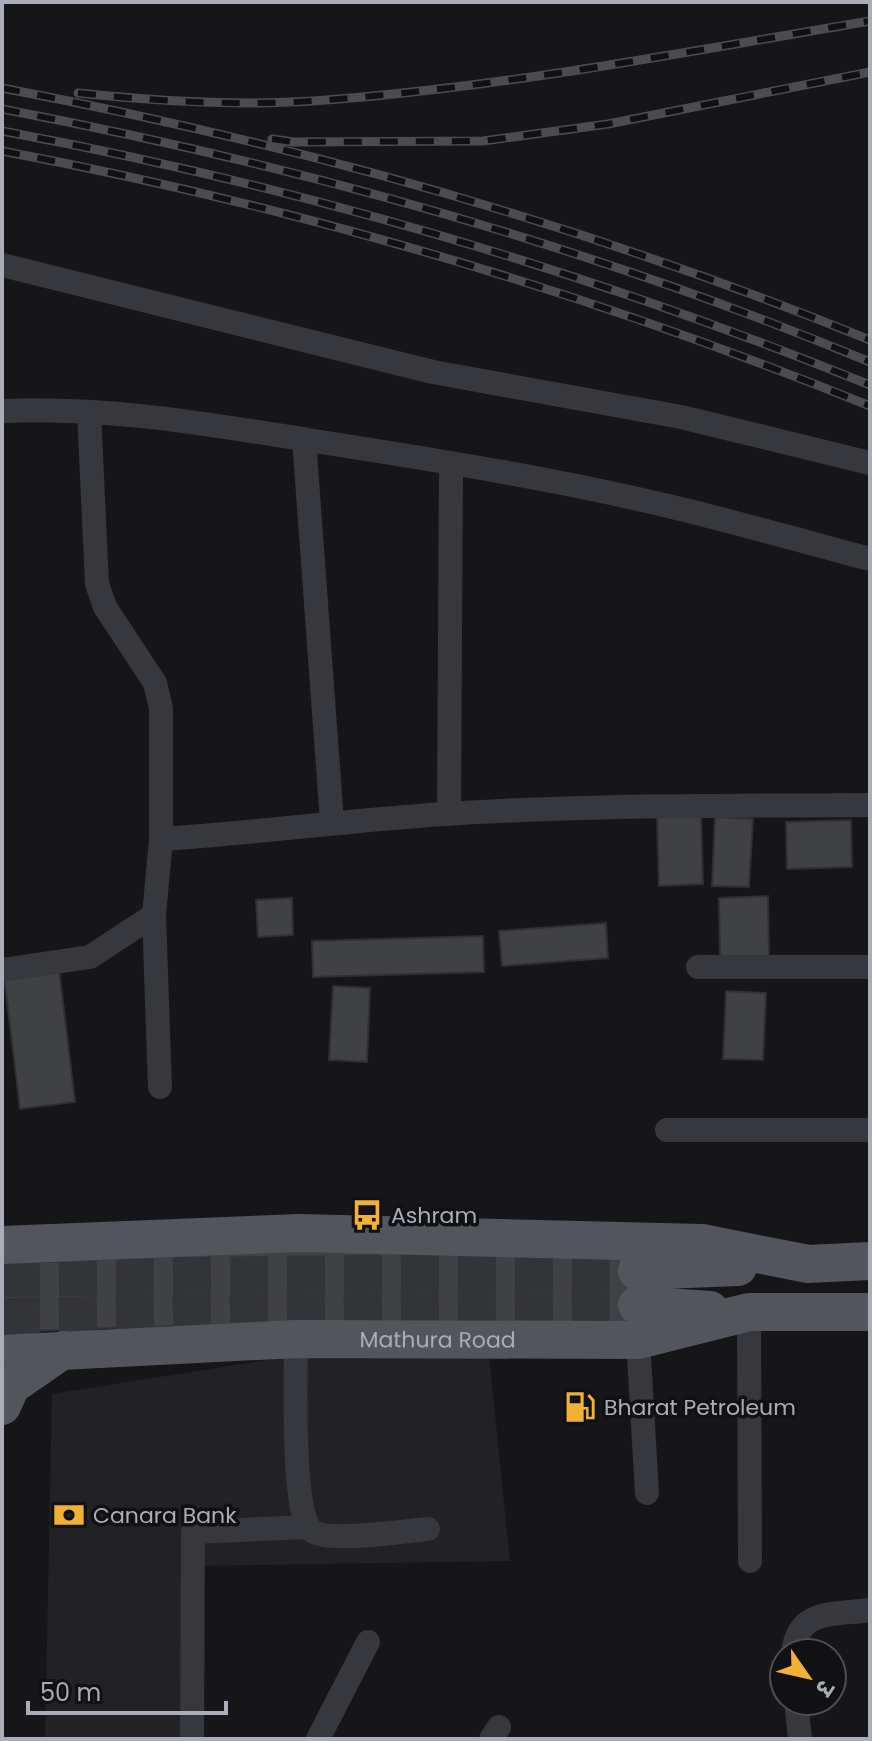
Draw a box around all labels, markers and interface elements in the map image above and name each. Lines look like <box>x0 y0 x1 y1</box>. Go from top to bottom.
bus stop icon: Ashram <box>350 1198 384 1232</box>
place label: Ashram <box>391 1200 477 1231</box>
street label: Mathura Road <box>359 1324 516 1356</box>
fuel station icon: Bharat Petroleum <box>563 1390 597 1424</box>
place label: Bharat Petroleum <box>604 1392 796 1423</box>
bank icon: Canara Bank <box>52 1498 86 1532</box>
place label: Canara Bank <box>93 1500 237 1531</box>
north arrow <box>768 1637 848 1717</box>
scale bar <box>28 1665 226 1715</box>
text: उ <box>808 1673 841 1702</box>
text: 50 m <box>40 1676 101 1709</box>

